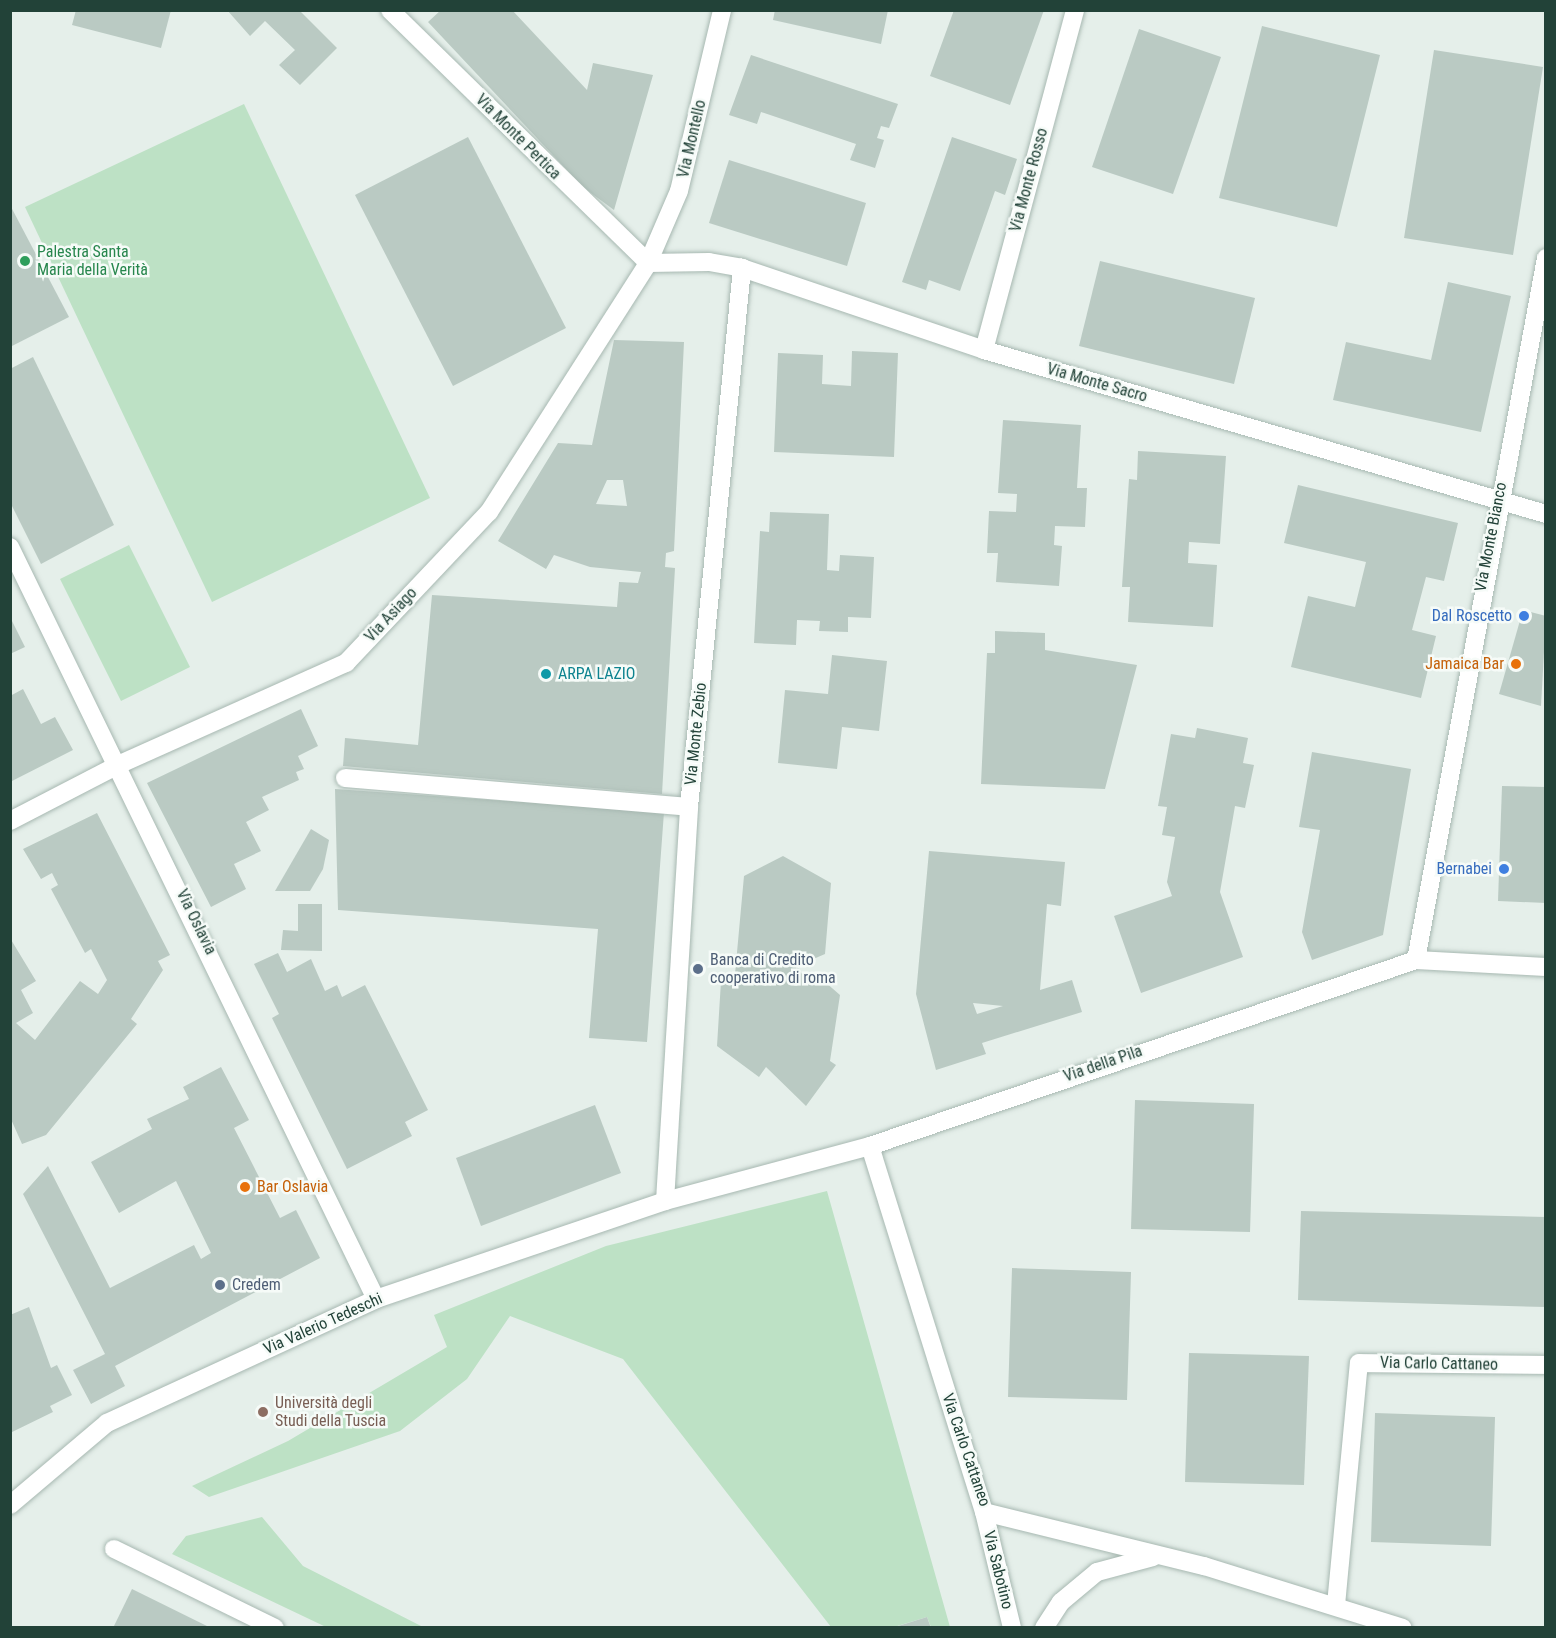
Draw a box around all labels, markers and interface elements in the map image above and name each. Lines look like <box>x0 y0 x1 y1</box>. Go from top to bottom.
street label: Via Monte Pertica <box>471 90 565 184</box>
street label: Via Montello <box>674 98 710 180</box>
street label: Via Monte Rosso <box>1006 126 1052 234</box>
place label: Palestra Santa Maria della Verità <box>37 242 148 280</box>
marker: Palestra Santa Maria della Verità <box>18 254 32 268</box>
street label: Via Monte Sacro <box>1044 359 1150 407</box>
street label: Via Monte Bianco <box>1471 481 1511 593</box>
street label: Via Asiago <box>361 584 421 646</box>
place label: Dal Roscetto <box>1432 606 1512 626</box>
marker: Dal Roscetto <box>1517 609 1531 623</box>
place label: Jamaica Bar <box>1425 654 1504 674</box>
marker: Jamaica Bar <box>1509 657 1523 671</box>
place label: ARPA LAZIO <box>558 664 635 684</box>
marker: ARPA LAZIO <box>539 667 553 681</box>
street label: Via Monte Zebio <box>681 682 711 786</box>
place label: Bernabei <box>1436 859 1492 879</box>
marker: Bernabei <box>1497 862 1511 876</box>
street label: Via Oslavia <box>172 886 220 958</box>
place label: Banca di Credito cooperativo di roma <box>710 950 836 988</box>
marker: Banca di Credito cooperativo di roma <box>691 962 705 976</box>
street label: Via della Pila <box>1061 1042 1145 1086</box>
place label: Bar Oslavia <box>257 1177 328 1197</box>
marker: Bar Oslavia <box>238 1180 252 1194</box>
place label: Credem <box>232 1275 281 1295</box>
marker: Credem <box>213 1278 227 1292</box>
street label: Via Valerio Tedeschi <box>261 1289 385 1359</box>
street label: Via Carlo Cattaneo <box>1380 1353 1498 1375</box>
street label: Via Carlo Cattaneo <box>938 1391 994 1509</box>
place label: Università degli Studi della Tuscia <box>275 1393 387 1431</box>
marker: Università degli Studi della Tuscia <box>256 1405 270 1419</box>
street label: Via Sabotino <box>979 1529 1017 1611</box>

